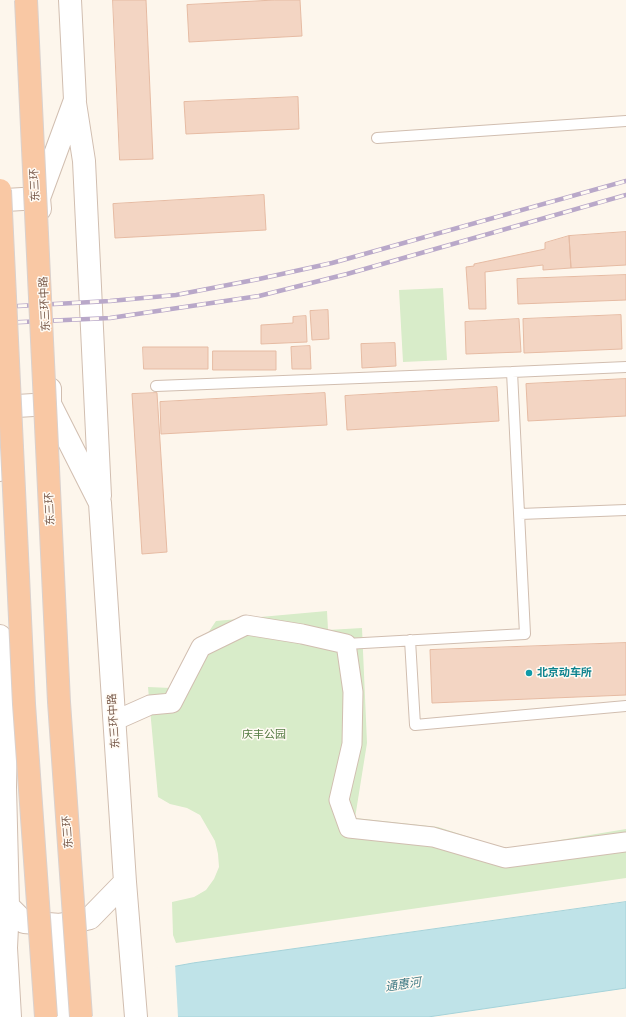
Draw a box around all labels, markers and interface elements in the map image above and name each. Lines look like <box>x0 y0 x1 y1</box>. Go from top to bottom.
street label: 东三环 <box>28 168 42 202</box>
street label: 东三环中路 <box>37 276 53 332</box>
street label: 东三环 <box>43 492 57 526</box>
place label: 北京动车所 <box>537 666 592 680</box>
marker: 北京动车所 <box>524 668 534 678</box>
street label: 东三环中路 <box>105 693 123 749</box>
park label: 庆丰公园 <box>242 728 286 742</box>
street label: 东三环 <box>60 815 76 849</box>
water label: 通惠河 <box>384 975 422 995</box>

